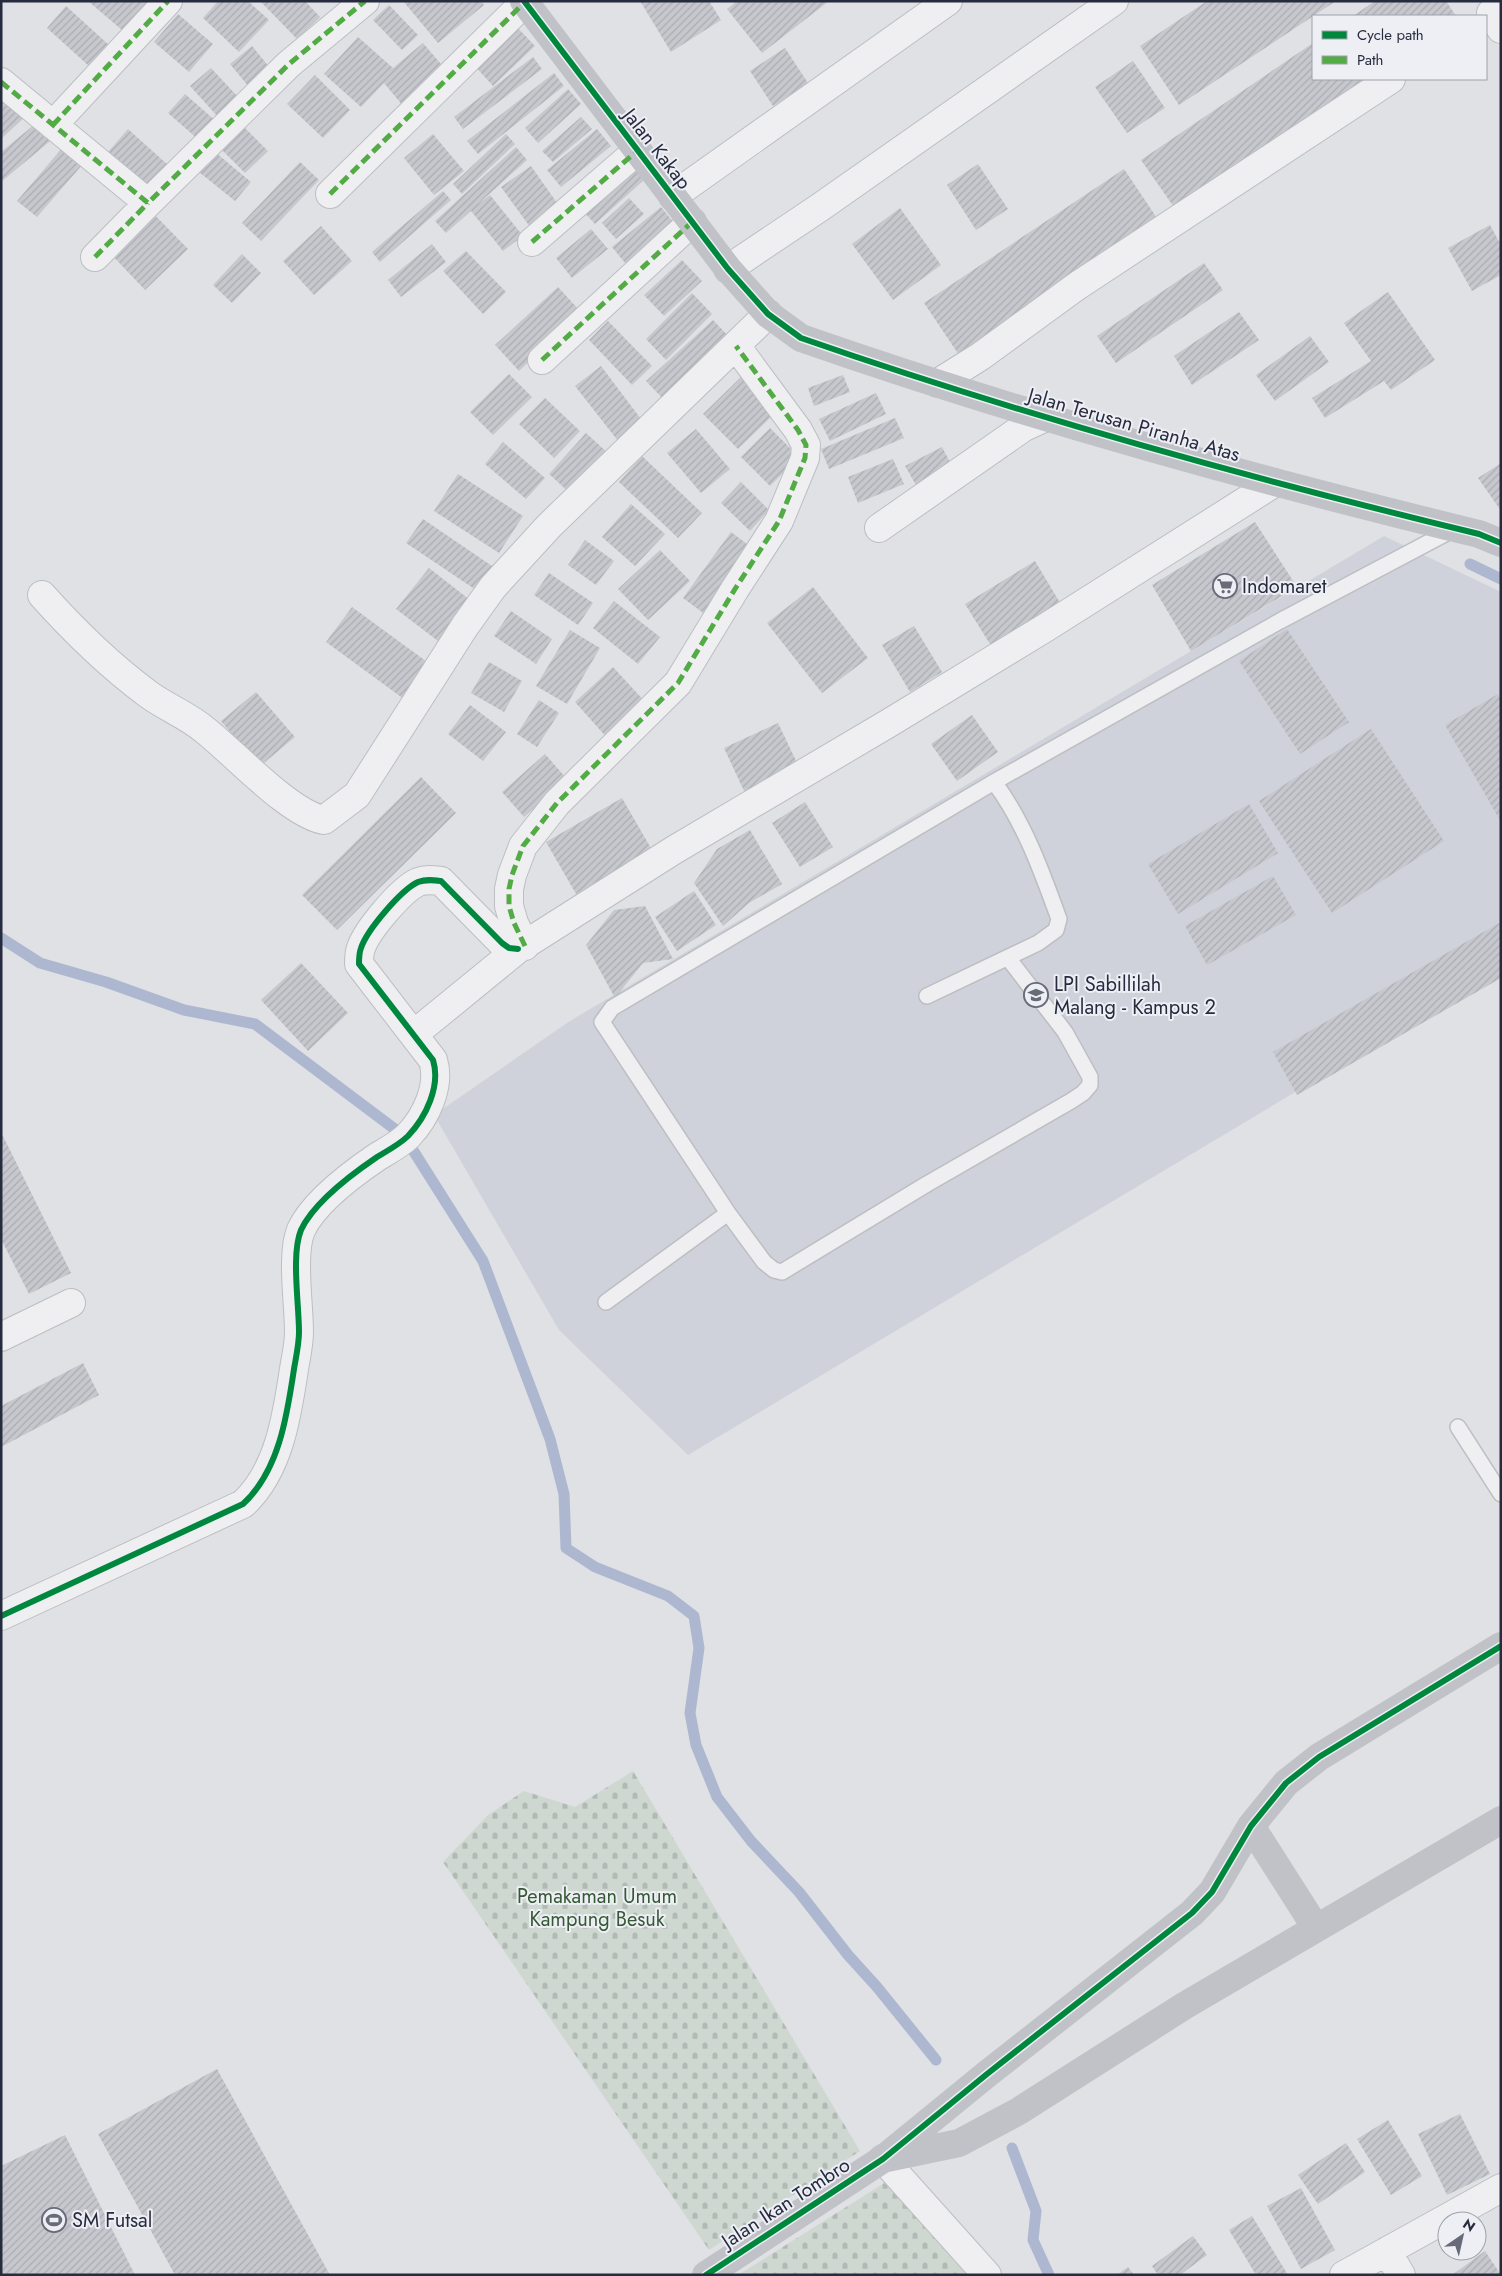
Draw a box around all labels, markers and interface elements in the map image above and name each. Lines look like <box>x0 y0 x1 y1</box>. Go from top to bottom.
legend <box>1312 15 1487 80</box>
text: Cycle path <box>1357 24 1424 46</box>
text: Path <box>1357 49 1383 71</box>
street label: Jalan Kakap <box>614 100 698 196</box>
street label: Jalan Terusan Piranha Atas <box>1022 380 1243 469</box>
place label: Indomaret <box>1242 572 1327 601</box>
supermarket icon: Indomaret <box>1212 573 1238 599</box>
place label: LPI Sabillilah Malang - Kampus 2 <box>1054 970 1216 1022</box>
school or university icon: LPI Sabillilah Malang - Kampus 2 <box>1023 982 1049 1008</box>
park label: Pemakaman Umum Kampung Besuk <box>517 1882 677 1934</box>
street label: Jalan Ikan Tombro <box>714 2151 856 2257</box>
place label: SM Futsal <box>72 2206 152 2235</box>
sports icon: SM Futsal <box>41 2207 67 2233</box>
north arrow <box>1437 2211 1487 2261</box>
text: N <box>1459 2214 1479 2237</box>

